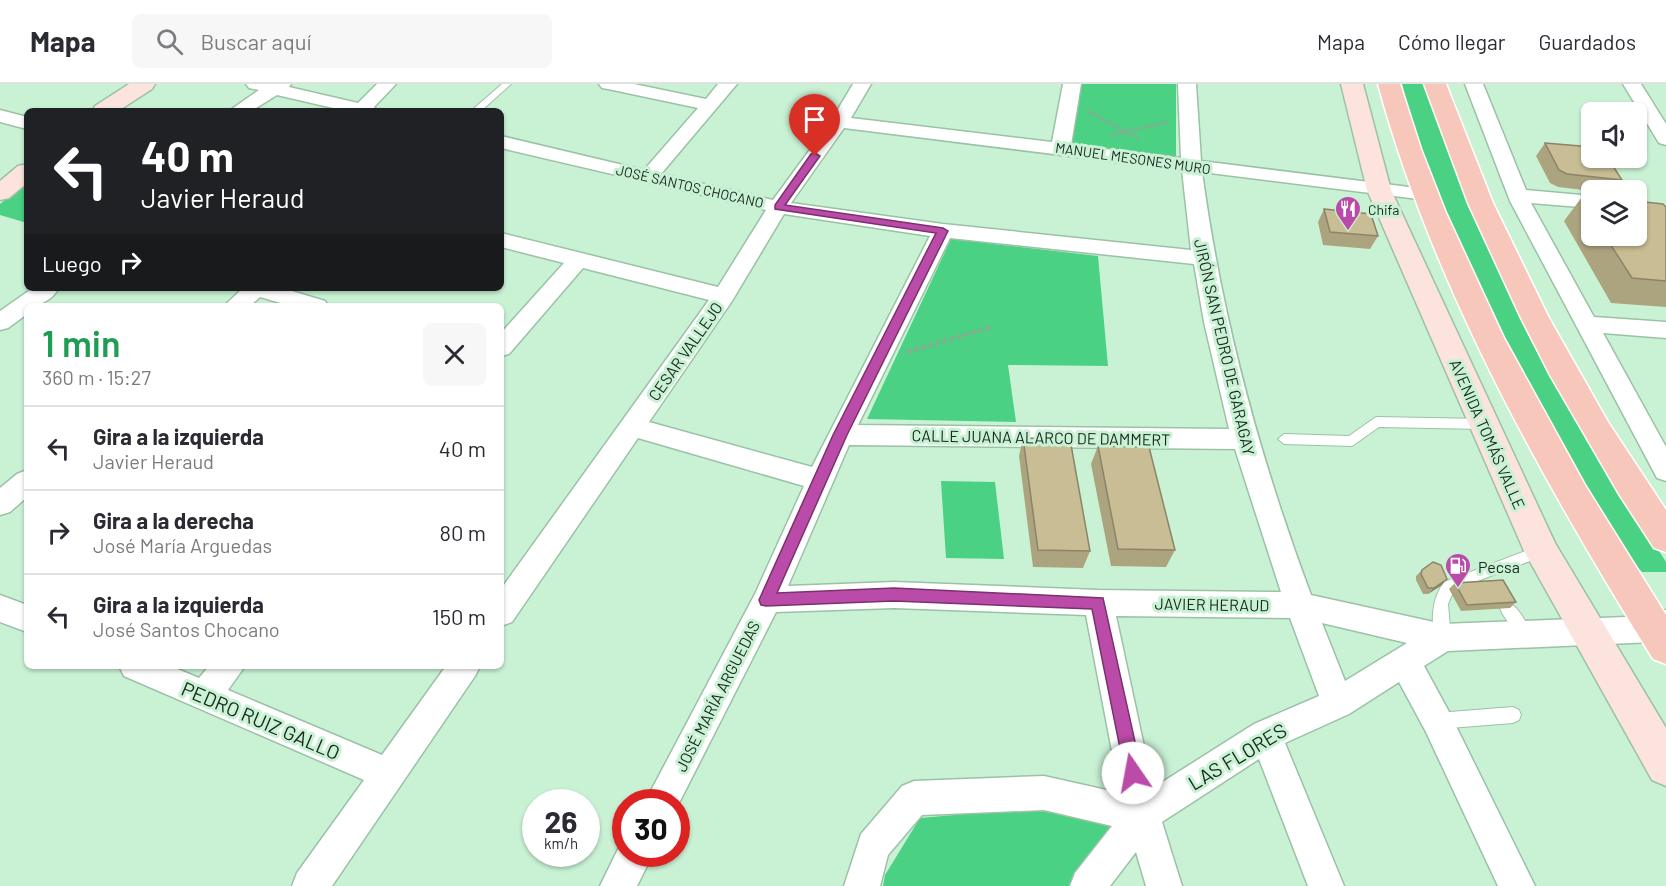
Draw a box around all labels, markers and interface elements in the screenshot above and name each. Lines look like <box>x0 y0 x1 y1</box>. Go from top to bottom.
search box <box>132 14 552 68</box>
text: Mapa <box>30 24 96 58</box>
icon: search <box>153 25 186 58</box>
text: Buscar aquí <box>201 28 311 54</box>
text: Mapa <box>1317 29 1365 54</box>
text: Cómo llegar <box>1398 29 1505 54</box>
text: Guardados <box>1538 29 1636 54</box>
pin <box>789 94 840 156</box>
map controls <box>1581 102 1647 246</box>
button: sound <box>1581 102 1647 168</box>
icon: arrive <box>798 103 831 136</box>
text: 40 m <box>141 130 234 180</box>
icon: left <box>42 132 120 210</box>
street label: MANUEL MESONES MURO <box>1054 139 1212 177</box>
street label: JOSÉ SANTOS CHOCANO <box>615 161 765 211</box>
button: layers <box>1581 180 1647 246</box>
text: Javier Heraud <box>141 181 304 213</box>
restaurant icon: Chifa <box>1333 194 1363 232</box>
place label: Chifa <box>1368 201 1400 218</box>
street label: JIRÓN SAN PEDRO DE GARAGAY <box>1191 237 1259 457</box>
icon: right <box>114 246 147 279</box>
text: Luego <box>42 250 102 276</box>
street label: CESAR VALLEJO <box>644 298 726 404</box>
text: 1 min <box>42 321 121 364</box>
button: close <box>423 323 486 386</box>
street label: AVENIDA TOMÁS VALLE <box>1446 356 1530 512</box>
text: 360 m · 15:27 <box>42 365 151 389</box>
text: Gira a la izquierda <box>93 423 264 449</box>
street label: CALLE JUANA ALARCO DE DAMMERT <box>912 425 1170 449</box>
icon: left <box>42 432 75 465</box>
text: 40 m <box>439 435 486 461</box>
text: Javier Heraud <box>93 449 214 473</box>
text: Gira a la derecha <box>93 507 254 533</box>
icon: right <box>42 516 75 549</box>
text: 80 m <box>440 519 486 545</box>
text: José María Arguedas <box>93 533 272 557</box>
fuel station icon: Pecsa <box>1443 551 1473 589</box>
place label: Pecsa <box>1478 557 1520 576</box>
text: Gira a la izquierda <box>93 591 264 617</box>
street label: JAVIER HERAUD <box>1154 594 1270 614</box>
icon: left <box>42 600 75 633</box>
text: 150 m <box>432 603 486 629</box>
text: José Santos Chocano <box>93 617 280 641</box>
street label: JOSÉ MARÍA ARGUEDAS <box>671 617 763 775</box>
street label: PEDRO RUIZ GALLO <box>178 676 344 764</box>
street label: LAS FLORES <box>1183 717 1291 795</box>
position arrow <box>1101 741 1165 805</box>
speed limit sign: 30 <box>612 789 690 867</box>
text: 26 <box>545 803 577 839</box>
text: km/h <box>544 834 578 852</box>

